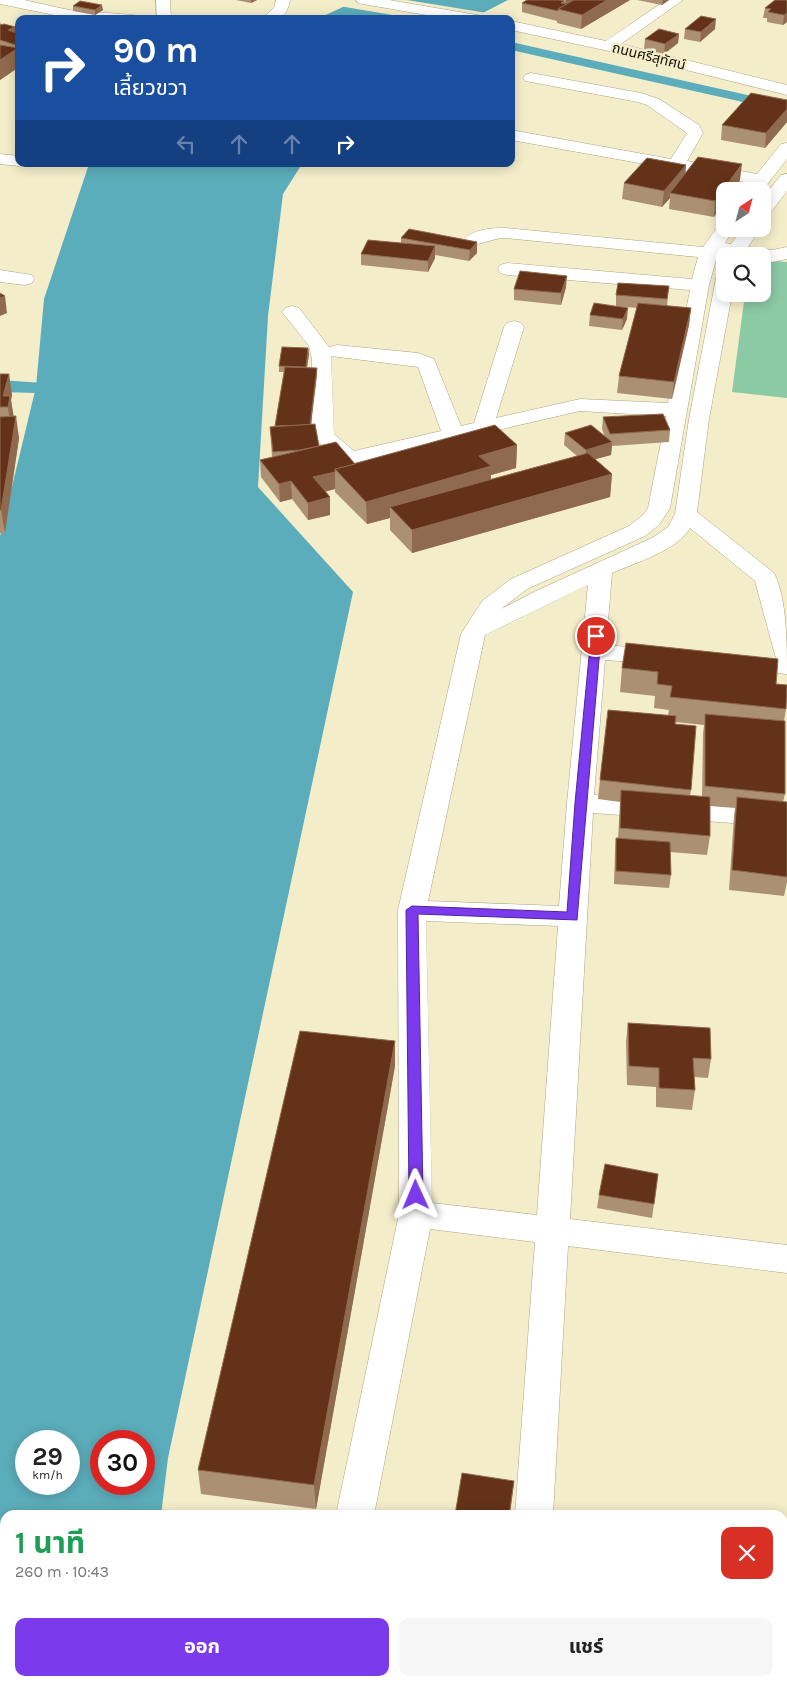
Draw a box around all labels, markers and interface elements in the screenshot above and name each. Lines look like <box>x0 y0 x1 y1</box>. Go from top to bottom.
text: 90 m <box>113 30 199 71</box>
icon: right <box>30 35 95 100</box>
street label: ถนนศรีสุทัศน์ <box>610 39 687 74</box>
text: เลี้ยวขวา <box>113 75 188 101</box>
icon: left <box>172 130 200 158</box>
icon: ahead <box>225 130 253 158</box>
icon: ahead <box>278 130 306 158</box>
icon: right <box>331 130 359 158</box>
north arrow <box>716 182 771 238</box>
map controls <box>716 182 771 302</box>
button: search <box>716 247 771 302</box>
pin <box>575 615 617 657</box>
icon: arrive <box>582 622 610 650</box>
position arrow <box>389 1168 441 1220</box>
speed limit sign: 30 <box>90 1430 155 1495</box>
text: 29 <box>32 1442 63 1471</box>
text: km/h <box>32 1468 63 1482</box>
text: 1 นาที <box>15 1525 85 1561</box>
button: close <box>721 1527 773 1579</box>
text: 260 m · 10:43 <box>15 1562 109 1581</box>
button: ออก <box>15 1618 389 1676</box>
button: แชร์ <box>399 1618 773 1676</box>

